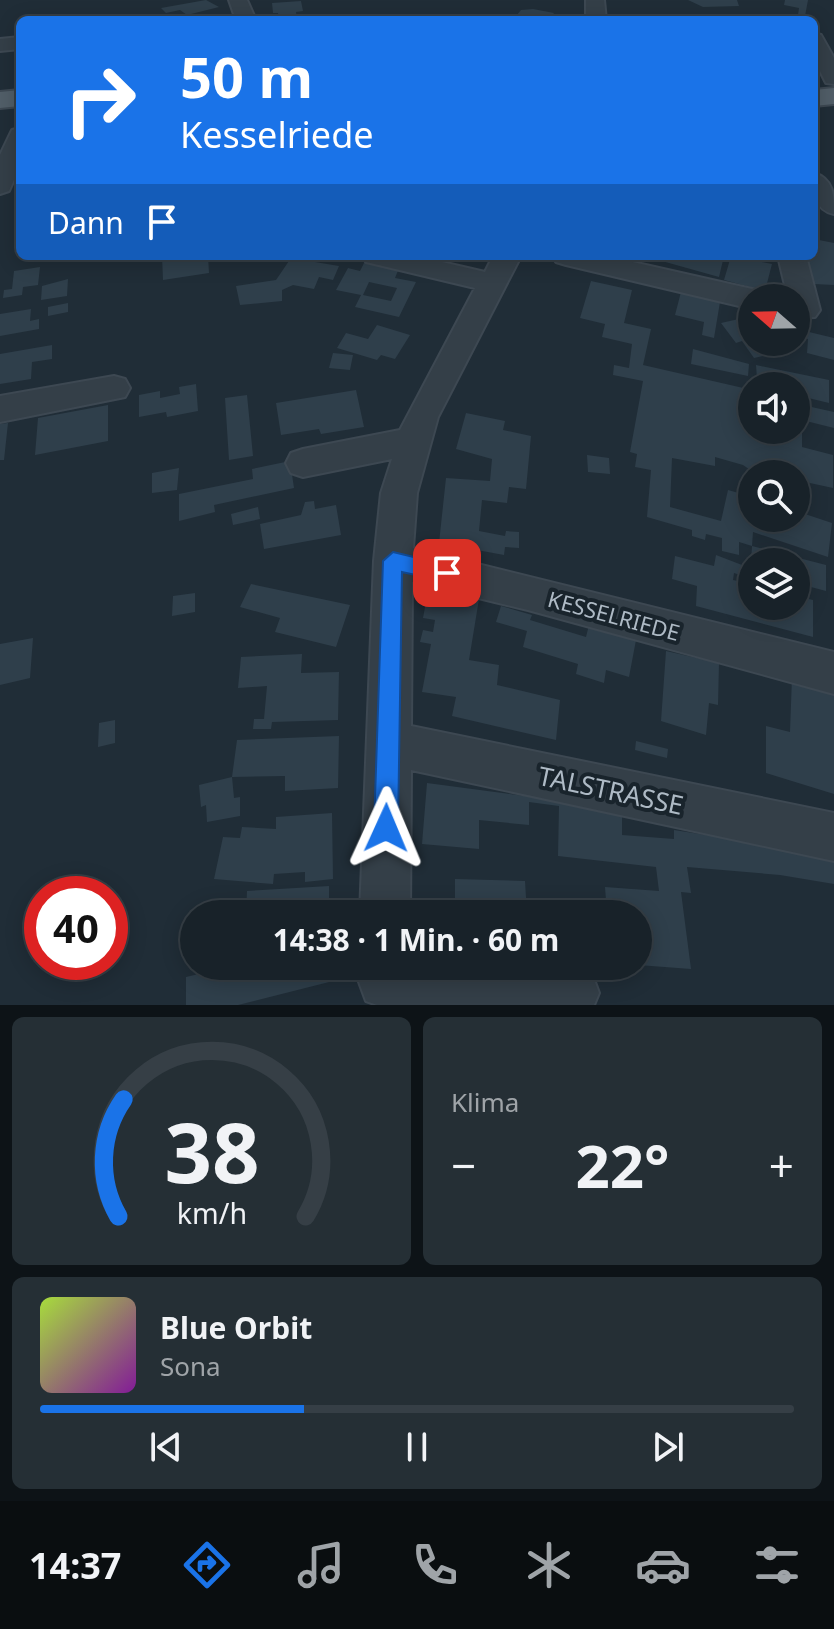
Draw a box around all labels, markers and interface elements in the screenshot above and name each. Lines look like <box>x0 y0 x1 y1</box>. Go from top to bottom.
text: 50 m <box>180 38 313 114</box>
icon: right <box>48 48 152 152</box>
text: Kesselriede <box>180 110 374 159</box>
icon: arrive <box>140 200 184 244</box>
text: Dann <box>48 202 124 243</box>
north arrow <box>738 284 810 356</box>
map controls <box>738 284 810 620</box>
button: sound <box>738 372 810 444</box>
button: search <box>738 460 810 532</box>
pin <box>413 539 481 607</box>
button: layers <box>738 548 810 620</box>
icon: arrive <box>425 551 469 595</box>
street label: KESSELRIEDE <box>545 583 683 647</box>
street label: TALSTRASSE <box>535 757 687 823</box>
position arrow <box>344 786 428 870</box>
speed limit sign: 40 <box>24 876 128 980</box>
text: 14:38 · 1 Min. · 60 m <box>273 919 559 960</box>
text: Klima <box>451 1084 519 1120</box>
text: 38 <box>164 1094 259 1207</box>
text: 22° <box>575 1124 670 1206</box>
text: − <box>451 1135 476 1195</box>
text: + <box>769 1135 794 1195</box>
text: km/h <box>176 1193 247 1232</box>
text: Blue Orbit <box>160 1307 312 1348</box>
text: Sona <box>160 1348 221 1384</box>
icon: previous <box>144 1425 188 1469</box>
icon: pause <box>395 1425 439 1469</box>
icon: next <box>646 1425 690 1469</box>
icon: directions <box>179 1537 235 1593</box>
icon: music <box>293 1537 349 1593</box>
icon: phone <box>407 1537 463 1593</box>
icon: climate <box>521 1537 577 1593</box>
icon: car <box>635 1537 691 1593</box>
icon: filters <box>749 1537 805 1593</box>
text: 14:37 <box>29 1541 121 1590</box>

